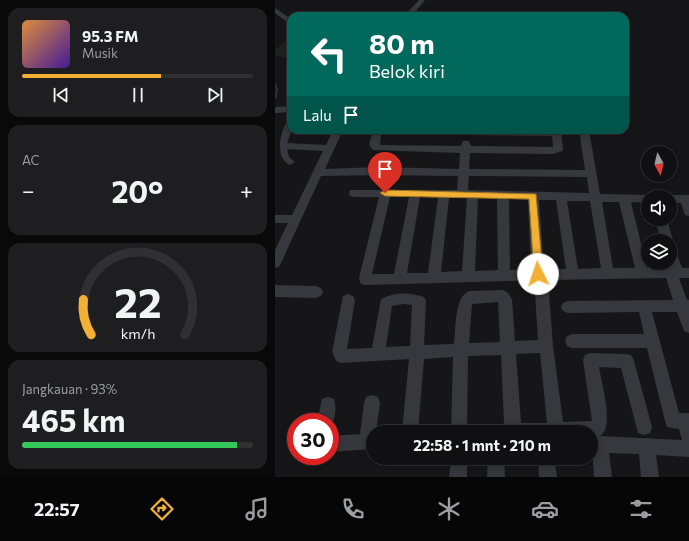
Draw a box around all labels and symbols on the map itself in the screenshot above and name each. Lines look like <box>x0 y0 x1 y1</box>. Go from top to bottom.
north arrow <box>641 146 677 182</box>
pin <box>368 152 402 193</box>
position arrow <box>517 253 559 295</box>
speed limit sign: 30 <box>287 413 339 465</box>

